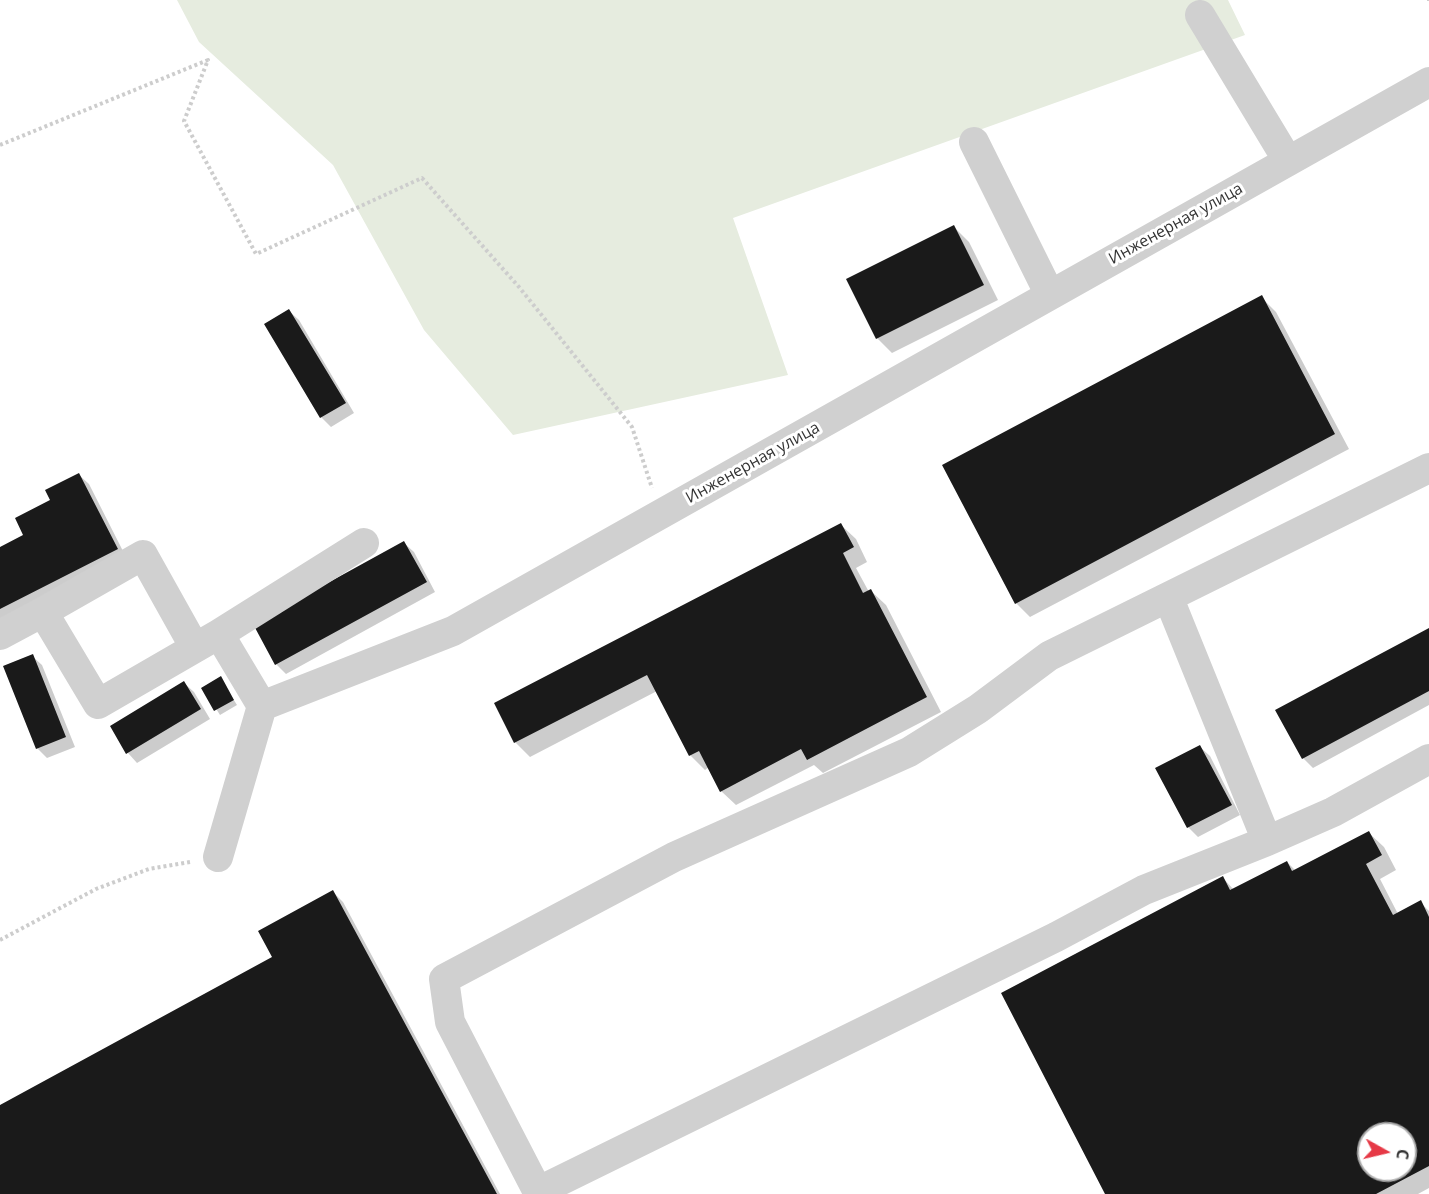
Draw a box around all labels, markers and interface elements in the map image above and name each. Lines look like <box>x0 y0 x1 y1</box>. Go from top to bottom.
street label: Инженерная улица <box>1106 179 1246 269</box>
street label: Инженерная улица <box>683 418 823 508</box>
north arrow <box>1357 1122 1417 1182</box>
text: С <box>1391 1148 1414 1161</box>

